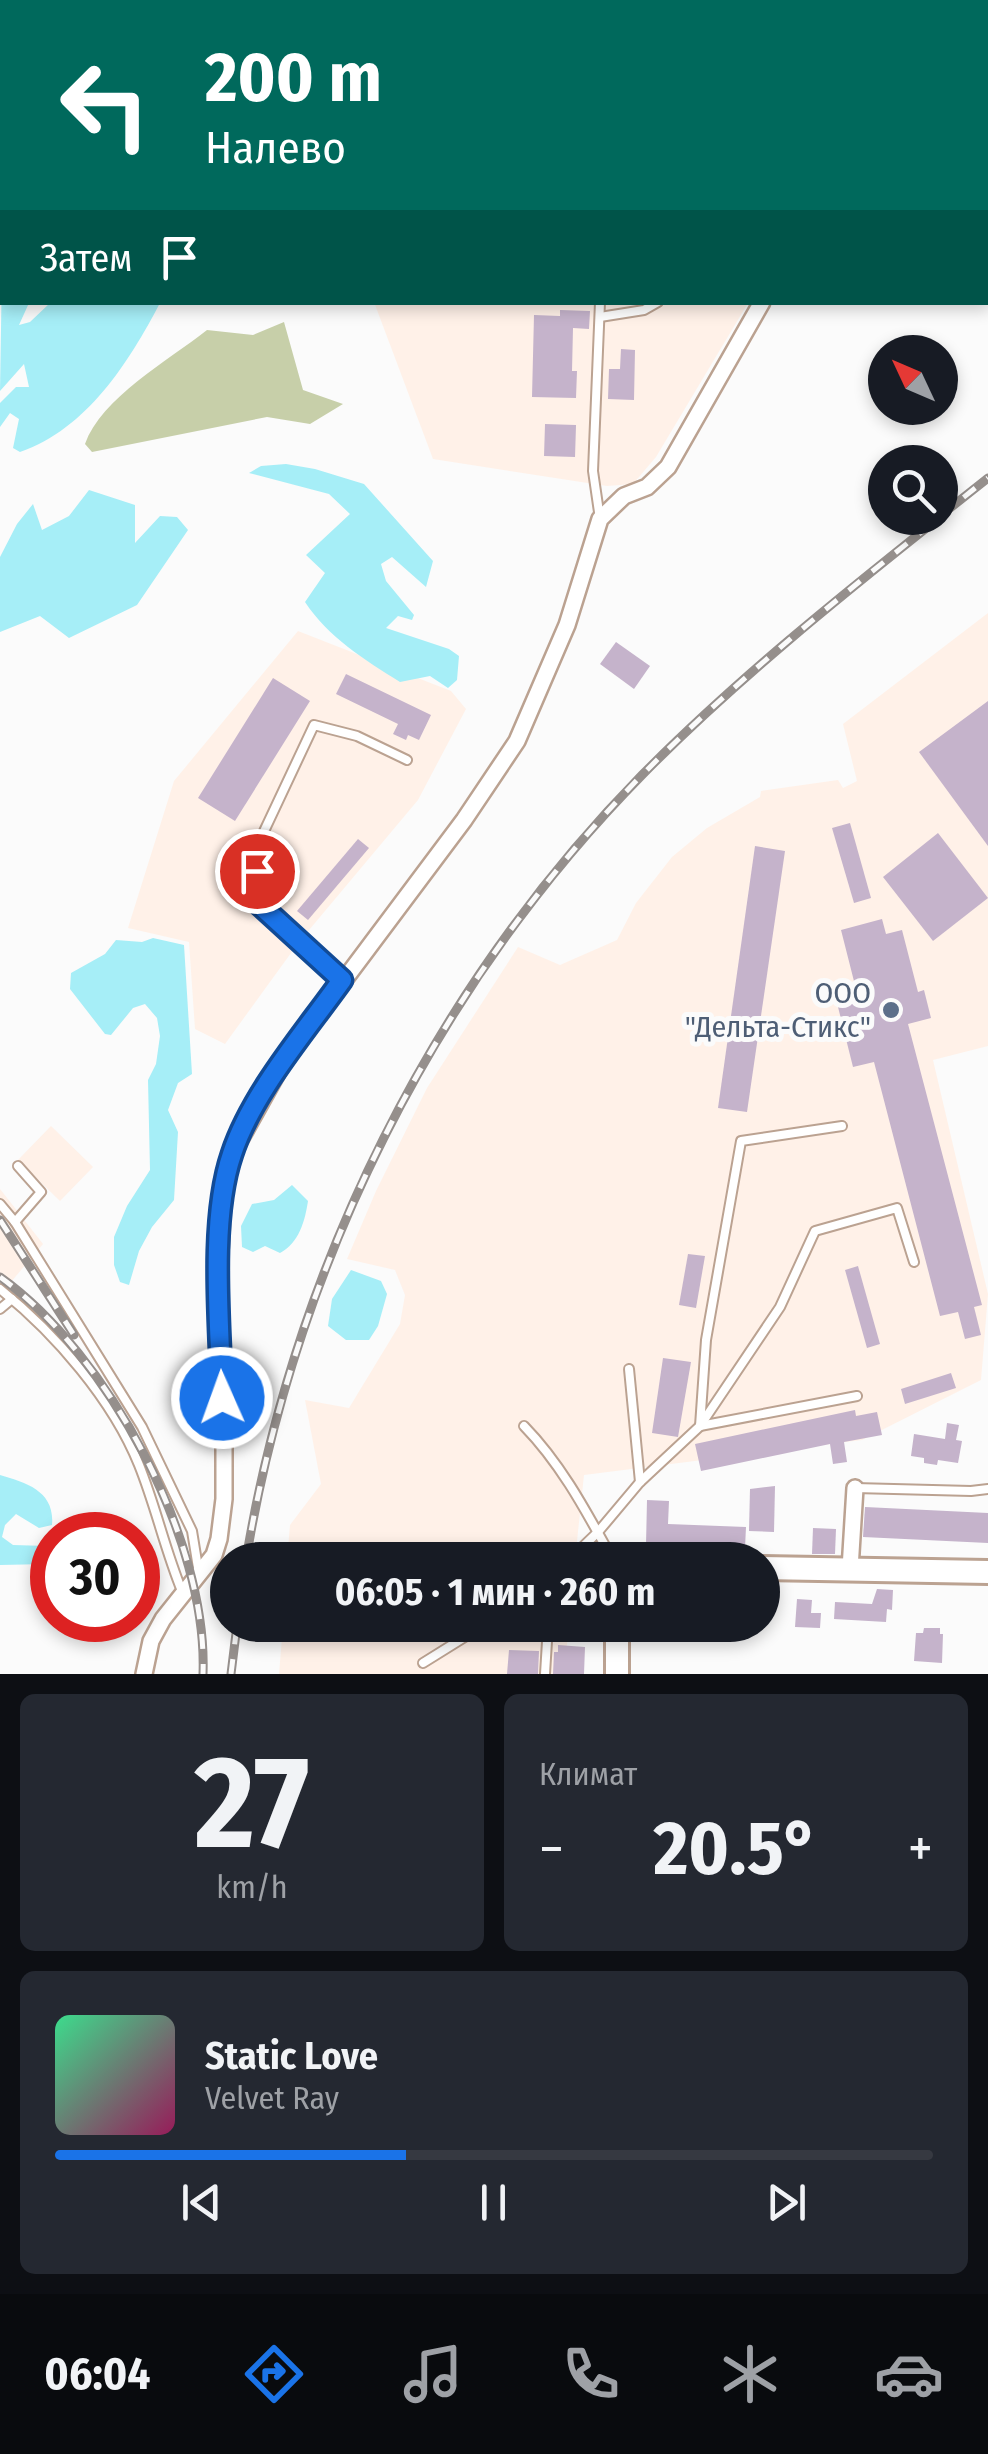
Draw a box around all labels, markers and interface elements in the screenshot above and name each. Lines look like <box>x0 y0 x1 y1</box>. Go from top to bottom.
text: 200 m <box>205 36 382 120</box>
icon: left <box>40 40 170 170</box>
text: Налево <box>205 121 346 175</box>
icon: arrive <box>152 230 207 285</box>
text: Затем <box>40 235 132 281</box>
north arrow <box>868 335 958 425</box>
map controls <box>868 335 958 535</box>
button: search <box>868 445 958 535</box>
pin <box>215 829 300 914</box>
icon: arrive <box>230 844 285 899</box>
place label: ООО "Дельта-Стикс" <box>685 975 871 1045</box>
marker: ООО "Дельта-Стикс" <box>880 999 902 1021</box>
position arrow <box>170 1346 274 1450</box>
speed limit sign: 30 <box>30 1512 160 1642</box>
text: 06:05 · 1 мин · 260 m <box>335 1569 655 1615</box>
text: 27 <box>195 1725 309 1881</box>
text: Климат <box>539 1755 637 1793</box>
text: 20.5° <box>654 1804 818 1894</box>
text: − <box>539 1816 564 1882</box>
text: + <box>908 1816 933 1882</box>
text: km/h <box>216 1868 288 1906</box>
text: Static Love <box>205 2033 378 2079</box>
text: Velvet Ray <box>205 2079 339 2117</box>
icon: previous <box>174 2175 229 2230</box>
icon: pause <box>466 2175 521 2230</box>
icon: next <box>759 2175 814 2230</box>
icon: directions <box>239 2339 309 2409</box>
icon: music <box>398 2339 468 2409</box>
icon: phone <box>556 2339 626 2409</box>
icon: climate <box>715 2339 785 2409</box>
icon: car <box>874 2339 944 2409</box>
text: 06:04 <box>44 2347 150 2401</box>

